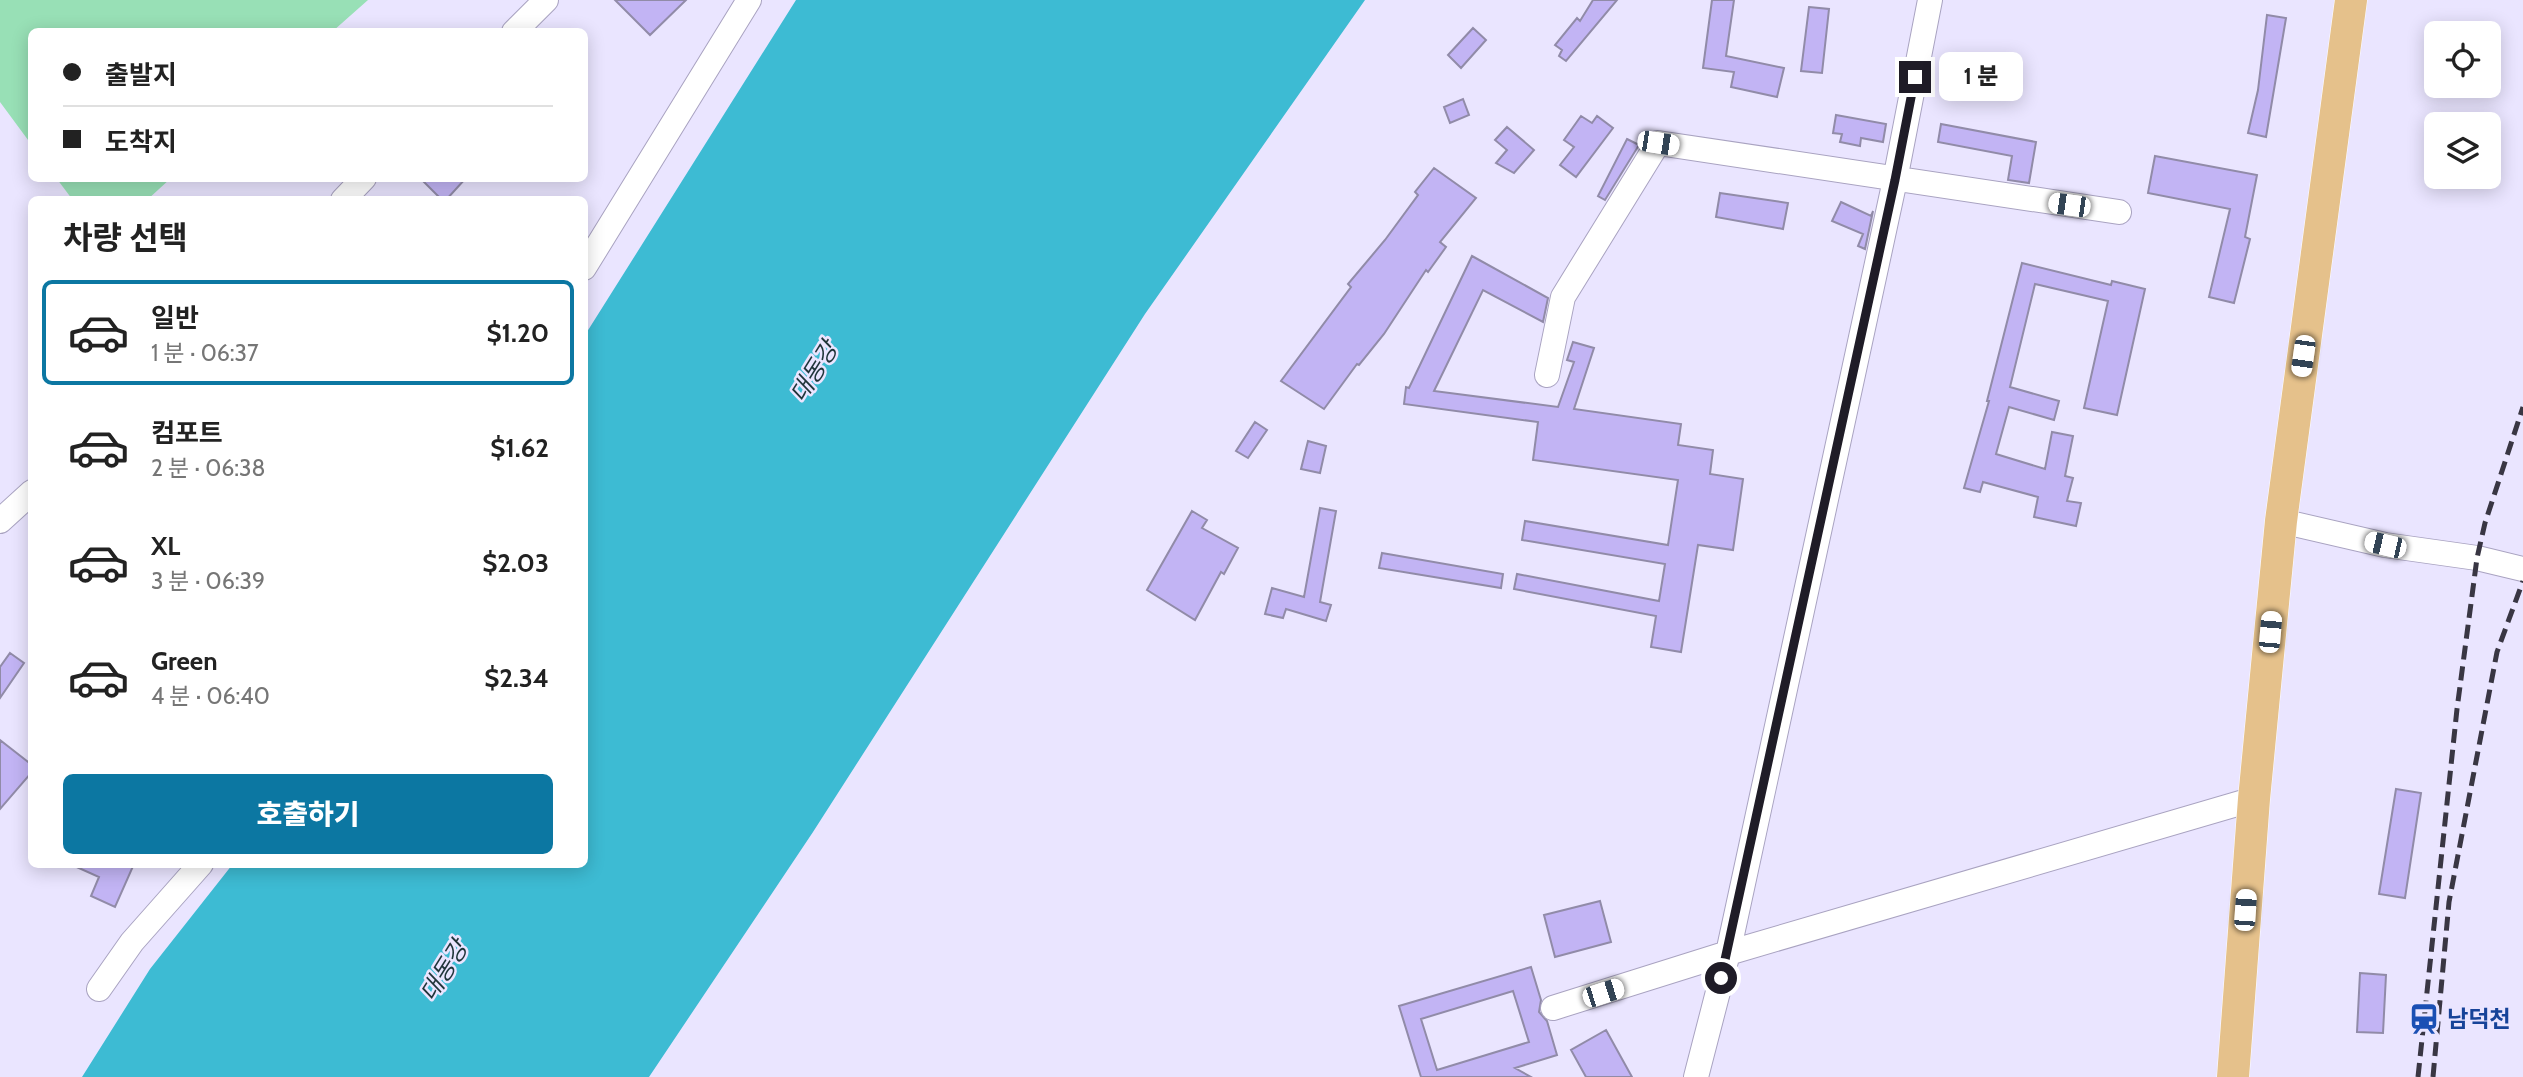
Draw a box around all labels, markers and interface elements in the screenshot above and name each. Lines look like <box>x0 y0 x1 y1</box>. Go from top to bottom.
map controls <box>2424 21 2501 189</box>
button: locate <box>2424 21 2501 98</box>
callout: 1 분 <box>1940 52 2024 102</box>
text: 출발지 <box>105 59 177 91</box>
route end <box>1899 61 1931 93</box>
text: 1 분 <box>1964 62 1998 90</box>
button: layers <box>2424 112 2501 189</box>
text: 도착지 <box>105 126 177 158</box>
car <box>1636 129 1681 157</box>
car <box>2047 192 2092 218</box>
text: 차량 선택 <box>63 218 188 257</box>
icon: car <box>67 301 130 364</box>
text: 일반 <box>151 302 199 334</box>
text: $1.20 <box>486 317 549 349</box>
water label: 대동강 <box>784 333 845 408</box>
car <box>2290 334 2317 378</box>
text: 1 분 · 06:37 <box>151 339 259 367</box>
icon: car <box>67 416 130 479</box>
text: 컴포트 <box>151 417 223 449</box>
text: $1.62 <box>490 432 549 464</box>
text: 2 분 · 06:38 <box>151 454 266 482</box>
text: XL <box>151 530 180 562</box>
car <box>2363 530 2408 560</box>
icon: car <box>67 531 130 594</box>
text: $2.03 <box>482 547 549 579</box>
text: 3 분 · 06:39 <box>151 567 265 595</box>
car <box>2258 610 2283 654</box>
text: Green <box>151 645 218 677</box>
icon: car <box>67 646 130 709</box>
text: $2.34 <box>484 662 549 694</box>
text: 4 분 · 06:40 <box>151 682 270 710</box>
button: 호출하기 <box>63 774 553 854</box>
car <box>2234 888 2257 932</box>
water label: 대동강 <box>414 932 475 1007</box>
route start <box>1705 962 1737 994</box>
car <box>1580 977 1627 1009</box>
station icon: 남덕천 <box>2407 1002 2441 1036</box>
place label: 남덕천 <box>2447 1005 2510 1033</box>

